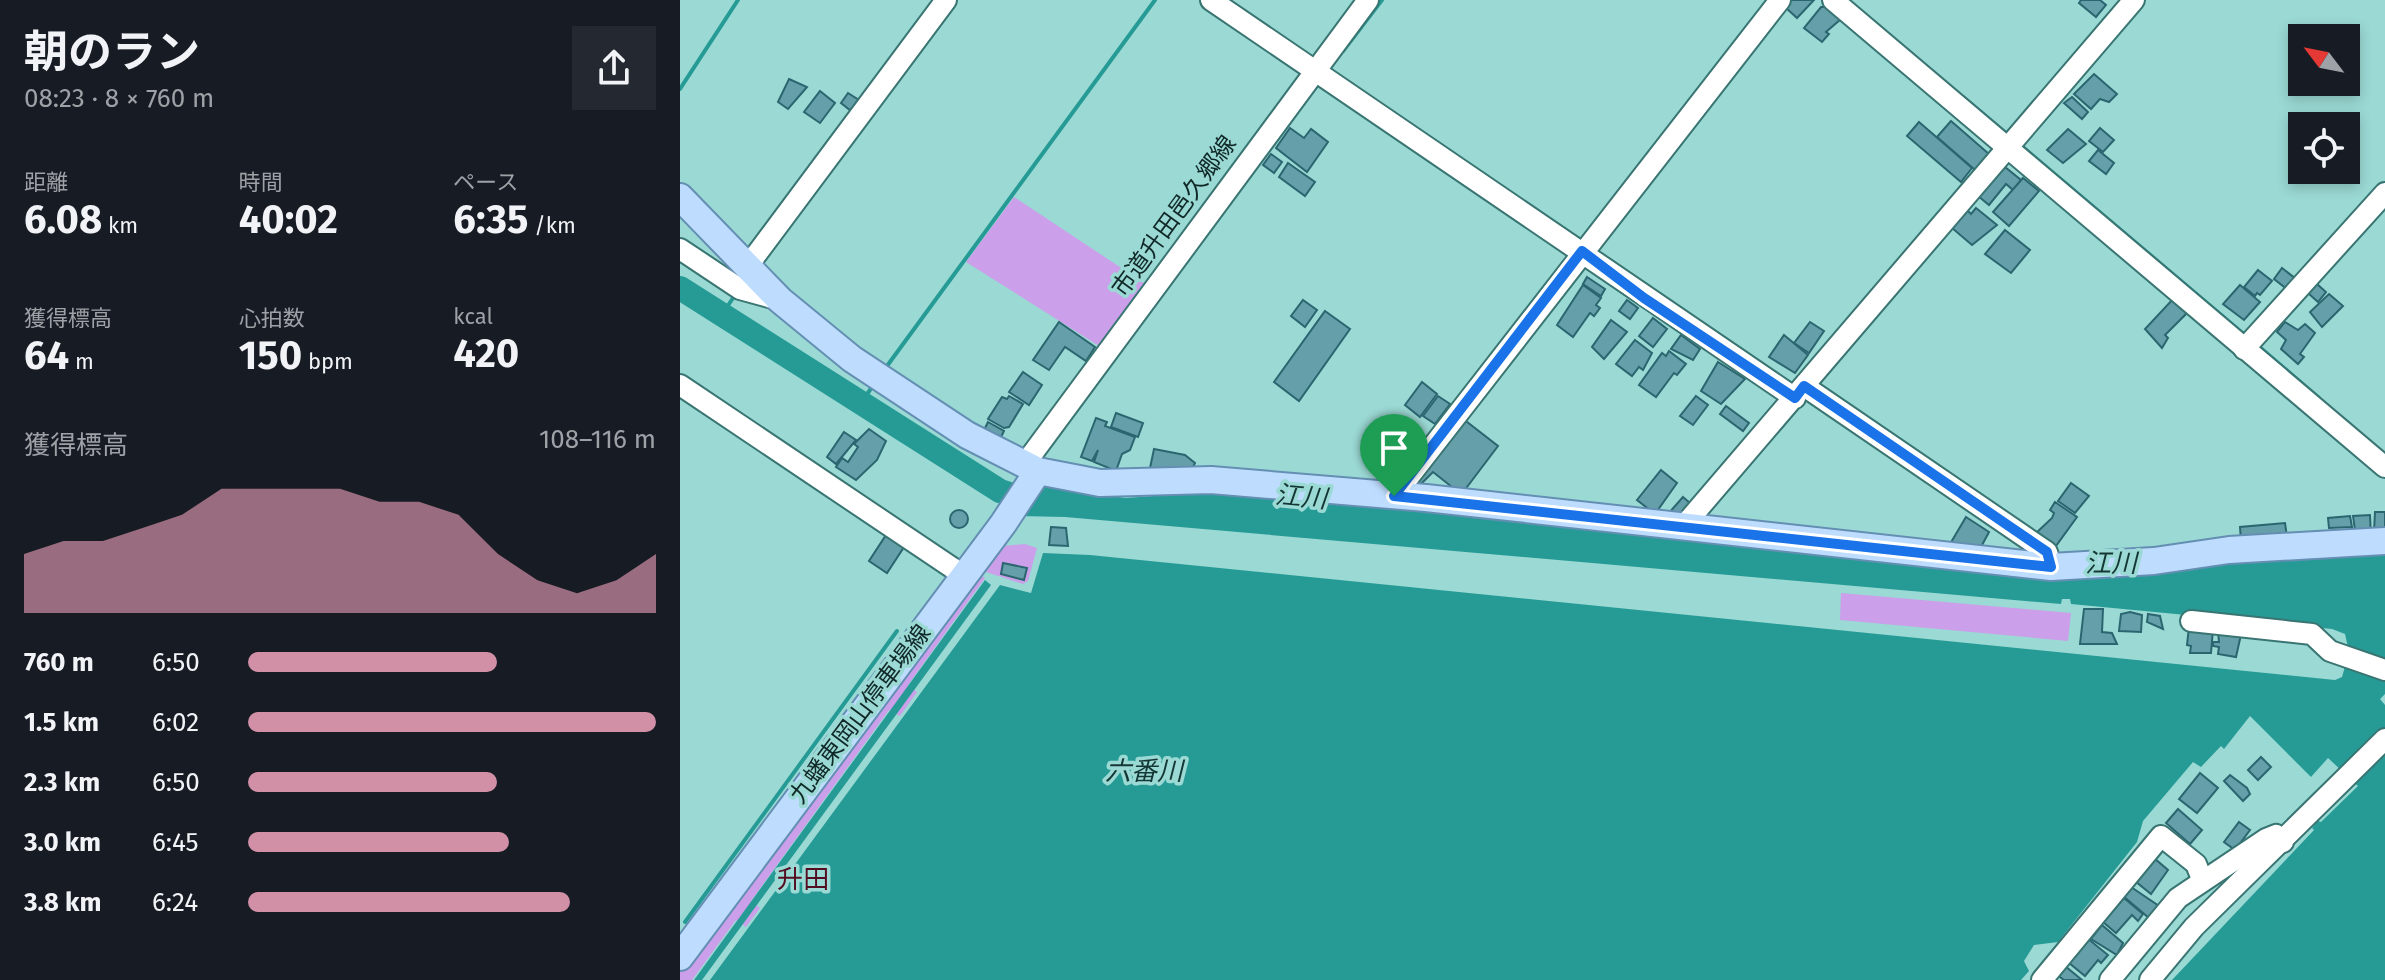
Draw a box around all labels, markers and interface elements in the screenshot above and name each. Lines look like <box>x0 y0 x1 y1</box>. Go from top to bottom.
north arrow <box>2288 24 2360 96</box>
map controls <box>2288 24 2360 184</box>
text: 朝のラン <box>24 26 200 79</box>
button: share <box>572 26 656 110</box>
text: 08:23 · 8 × 760 m <box>24 83 214 114</box>
button: locate <box>2288 112 2360 184</box>
street label: 市道升田邑久郷線 <box>1106 130 1242 302</box>
text: 距離 <box>24 169 68 196</box>
text: 時間 <box>239 169 283 196</box>
text: ペース <box>453 169 518 196</box>
text: 6.08 <box>24 196 102 244</box>
text: 40:02 <box>239 196 338 244</box>
text: 6:35 <box>453 196 528 244</box>
text: km <box>102 212 138 239</box>
text: /km <box>528 212 576 239</box>
text: kcal <box>453 303 493 330</box>
text: 獲得標高 <box>24 305 112 332</box>
text: 心拍数 <box>239 305 305 332</box>
text: 420 <box>453 330 519 378</box>
text: 64 <box>24 332 69 380</box>
text: 150 <box>239 332 302 380</box>
text: m <box>69 348 94 375</box>
text: bpm <box>302 348 353 375</box>
pin <box>1360 414 1428 496</box>
text: 108–116 m <box>539 424 656 455</box>
icon: arrive <box>1372 426 1416 470</box>
text: 獲得標高 <box>24 430 128 461</box>
water label: 江川 <box>1274 479 1331 515</box>
water label: 江川 <box>2085 548 2140 579</box>
street label: 九蟠東岡山停車場線 <box>784 619 936 809</box>
text: 760 m <box>24 647 94 678</box>
text: 6:50 <box>152 647 200 678</box>
text: 1.5 km <box>24 707 99 738</box>
text: 6:02 <box>152 707 199 738</box>
water label: 六番川 <box>1105 756 1186 787</box>
text: 2.3 km <box>24 767 100 798</box>
text: 6:50 <box>152 767 200 798</box>
text: 3.0 km <box>24 827 101 858</box>
text: 6:45 <box>152 827 199 858</box>
district label: 升田 <box>777 864 829 895</box>
text: 3.8 km <box>24 887 101 918</box>
text: 6:24 <box>152 887 198 918</box>

